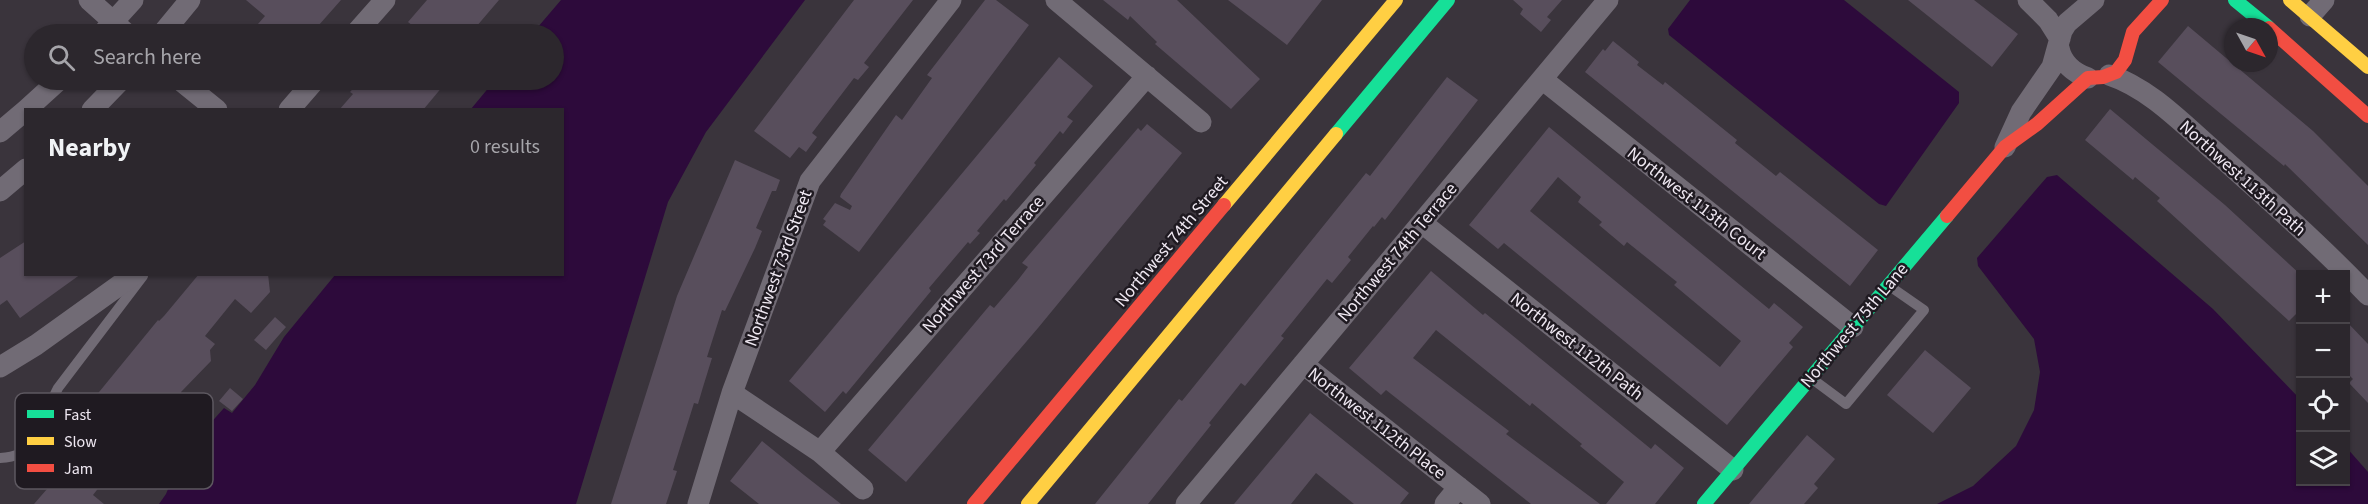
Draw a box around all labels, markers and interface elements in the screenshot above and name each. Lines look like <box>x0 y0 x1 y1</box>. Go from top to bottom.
north arrow <box>2224 18 2278 72</box>
search box <box>24 24 564 90</box>
icon: search <box>45 41 78 74</box>
text: Search here <box>93 41 201 73</box>
street label: Northwest 113th Path <box>2174 115 2311 242</box>
text: Nearby <box>48 129 131 166</box>
text: 0 results <box>470 133 540 161</box>
street label: Northwest 113th Court <box>1622 141 1772 266</box>
street label: Northwest 74th Street <box>1109 170 1234 312</box>
street label: Northwest 74th Terrace <box>1332 177 1463 327</box>
street label: Northwest 73rd Street <box>739 186 818 350</box>
street label: Northwest 73rd Terrace <box>917 190 1050 339</box>
street label: Northwest 75th Lane <box>1795 257 1914 393</box>
map controls <box>2296 270 2350 486</box>
button: + <box>2296 270 2350 324</box>
street label: Northwest 112th Path <box>1505 286 1648 406</box>
button: − <box>2296 324 2350 378</box>
street label: Northwest 112th Place <box>1302 361 1451 485</box>
button: locate <box>2296 378 2350 432</box>
legend <box>15 393 213 489</box>
text: Fast <box>64 404 92 426</box>
text: Slow <box>64 431 97 453</box>
button: layers <box>2296 432 2350 486</box>
text: Jam <box>64 458 93 480</box>

